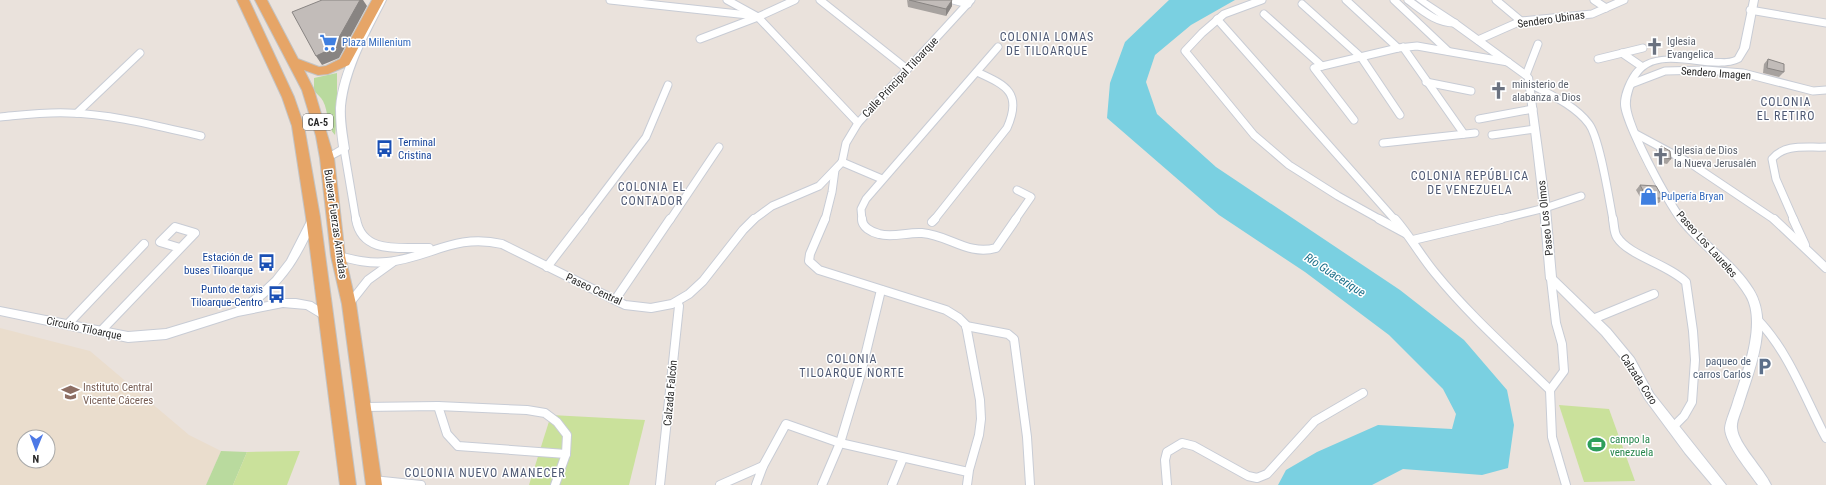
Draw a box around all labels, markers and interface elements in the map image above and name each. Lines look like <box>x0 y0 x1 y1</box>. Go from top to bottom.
street label: Sendero Ubinas <box>1517 8 1586 31</box>
district label: COLONIA LOMAS DE TILOARQUE <box>1000 30 1094 58</box>
supermarket icon: Plaza Millenium <box>319 32 339 52</box>
street label: Calle Principal Tiloarque <box>860 34 941 120</box>
place label: Iglesia Evangelica <box>1667 35 1714 61</box>
place label: Plaza Millenium <box>342 36 411 49</box>
church icon: Iglesia Evangelica <box>1644 37 1664 57</box>
street label: Sendero Imagen <box>1680 65 1751 82</box>
place label: ministerio de alabanza a Dios <box>1512 78 1581 104</box>
church icon: ministerio de alabanza a Dios <box>1489 80 1509 100</box>
district label: COLONIA EL RETIRO <box>1757 95 1815 123</box>
road number: CA-5 <box>303 114 333 130</box>
place label: Terminal Cristina <box>398 136 436 162</box>
bus stop icon: Terminal Cristina <box>375 138 395 158</box>
place label: Iglesia de Dios la Nueva Jerusalén <box>1674 144 1756 170</box>
church icon: Iglesia de Dios la Nueva Jerusalén <box>1651 146 1671 166</box>
district label: COLONIA REPÚBLICA DE VENEZUELA <box>1411 168 1529 197</box>
street label: Bulevar Fuerzas Armadas <box>321 169 350 280</box>
district label: COLONIA EL CONTADOR <box>618 180 686 208</box>
street label: Paseo Los Olmos <box>1535 180 1556 256</box>
shop icon: Pulpería Bryan <box>1638 186 1658 206</box>
place label: Pulpería Bryan <box>1661 190 1724 203</box>
street label: Paseo Los Laureles <box>1673 208 1740 280</box>
water label: Río Guacerique <box>1302 250 1368 300</box>
place label: Estación de buses Tiloarque <box>184 251 253 277</box>
bus stop icon: Estación de buses Tiloarque <box>256 253 276 273</box>
street label: Paseo Central <box>564 271 624 308</box>
place label: Punto de taxis Tiloarque-Centro <box>191 283 263 309</box>
bus stop icon: Punto de taxis Tiloarque-Centro <box>266 285 286 305</box>
street label: Circuito Tiloarque <box>45 314 123 343</box>
street label: Calzada Coro <box>1617 351 1660 407</box>
district label: COLONIA TILOARQUE NORTE <box>799 352 905 380</box>
place label: paqueo de carros Carlos <box>1693 355 1751 381</box>
parking icon: paqueo de carros Carlos <box>1754 357 1774 377</box>
street label: Calzada Falcón <box>661 359 680 427</box>
place label: Instituto Central Vicente Cáceres <box>83 381 153 407</box>
school or university icon: Instituto Central Vicente Cáceres <box>60 383 80 403</box>
north arrow <box>16 429 56 469</box>
place label: campo la venezuela <box>1610 433 1653 459</box>
sports icon: campo la venezuela <box>1587 435 1607 455</box>
text: N <box>32 452 39 465</box>
district label: COLONIA NUEVO AMANECER <box>404 466 566 480</box>

